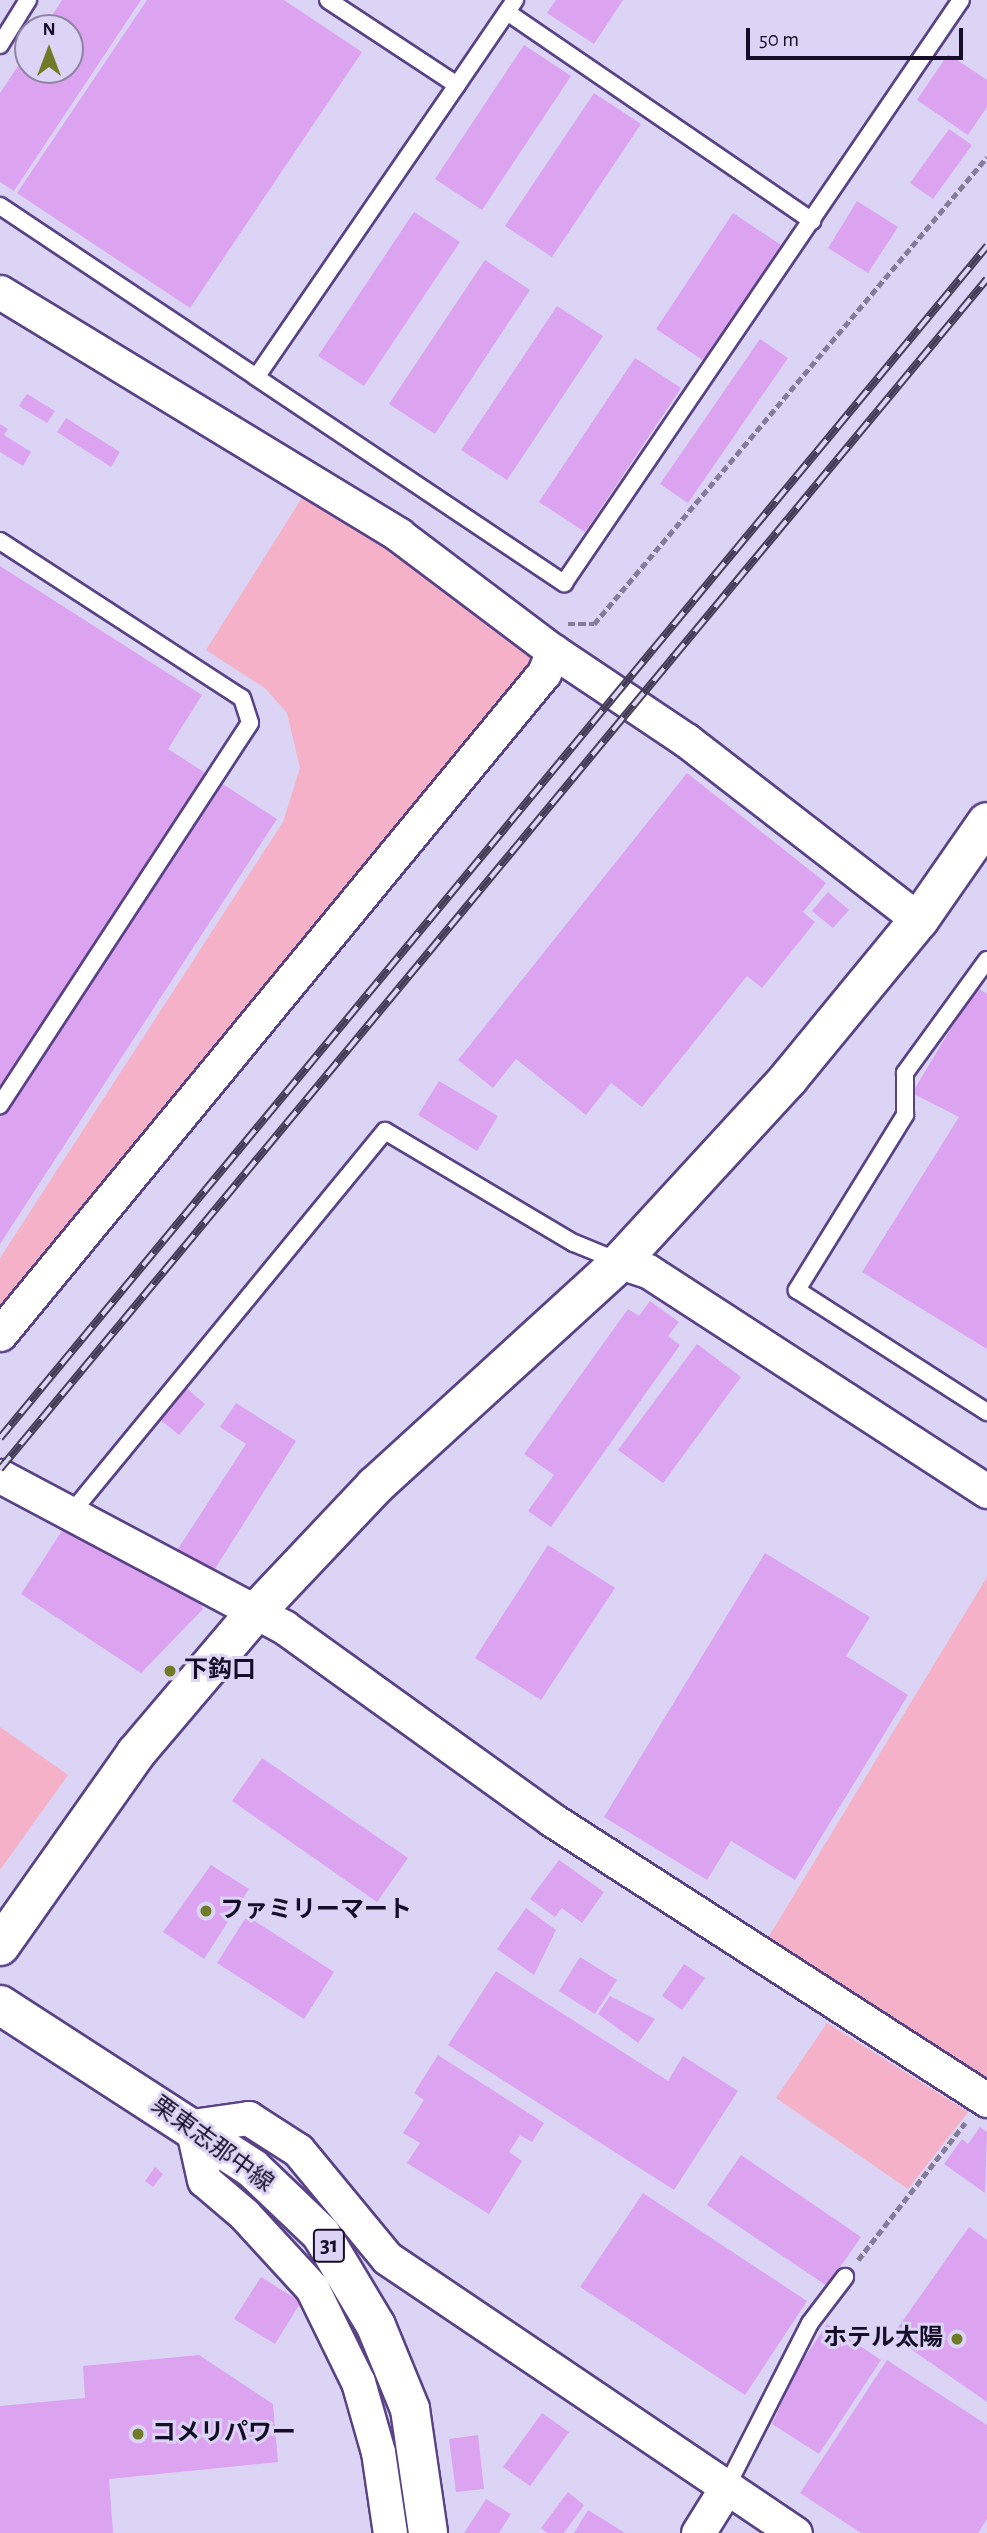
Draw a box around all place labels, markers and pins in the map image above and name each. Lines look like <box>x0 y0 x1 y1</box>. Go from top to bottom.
place label: 下鈎口 <box>184 1657 256 1685</box>
marker: 下鈎口 <box>162 1663 178 1679</box>
place label: ファミリーマート <box>220 1897 412 1925</box>
marker: ファミリーマート <box>198 1903 214 1919</box>
place label: ホテル太陽 <box>823 2325 943 2353</box>
marker: ホテル太陽 <box>949 2331 965 2347</box>
place label: コメリパワー <box>152 2420 296 2448</box>
marker: コメリパワー <box>130 2426 146 2442</box>

